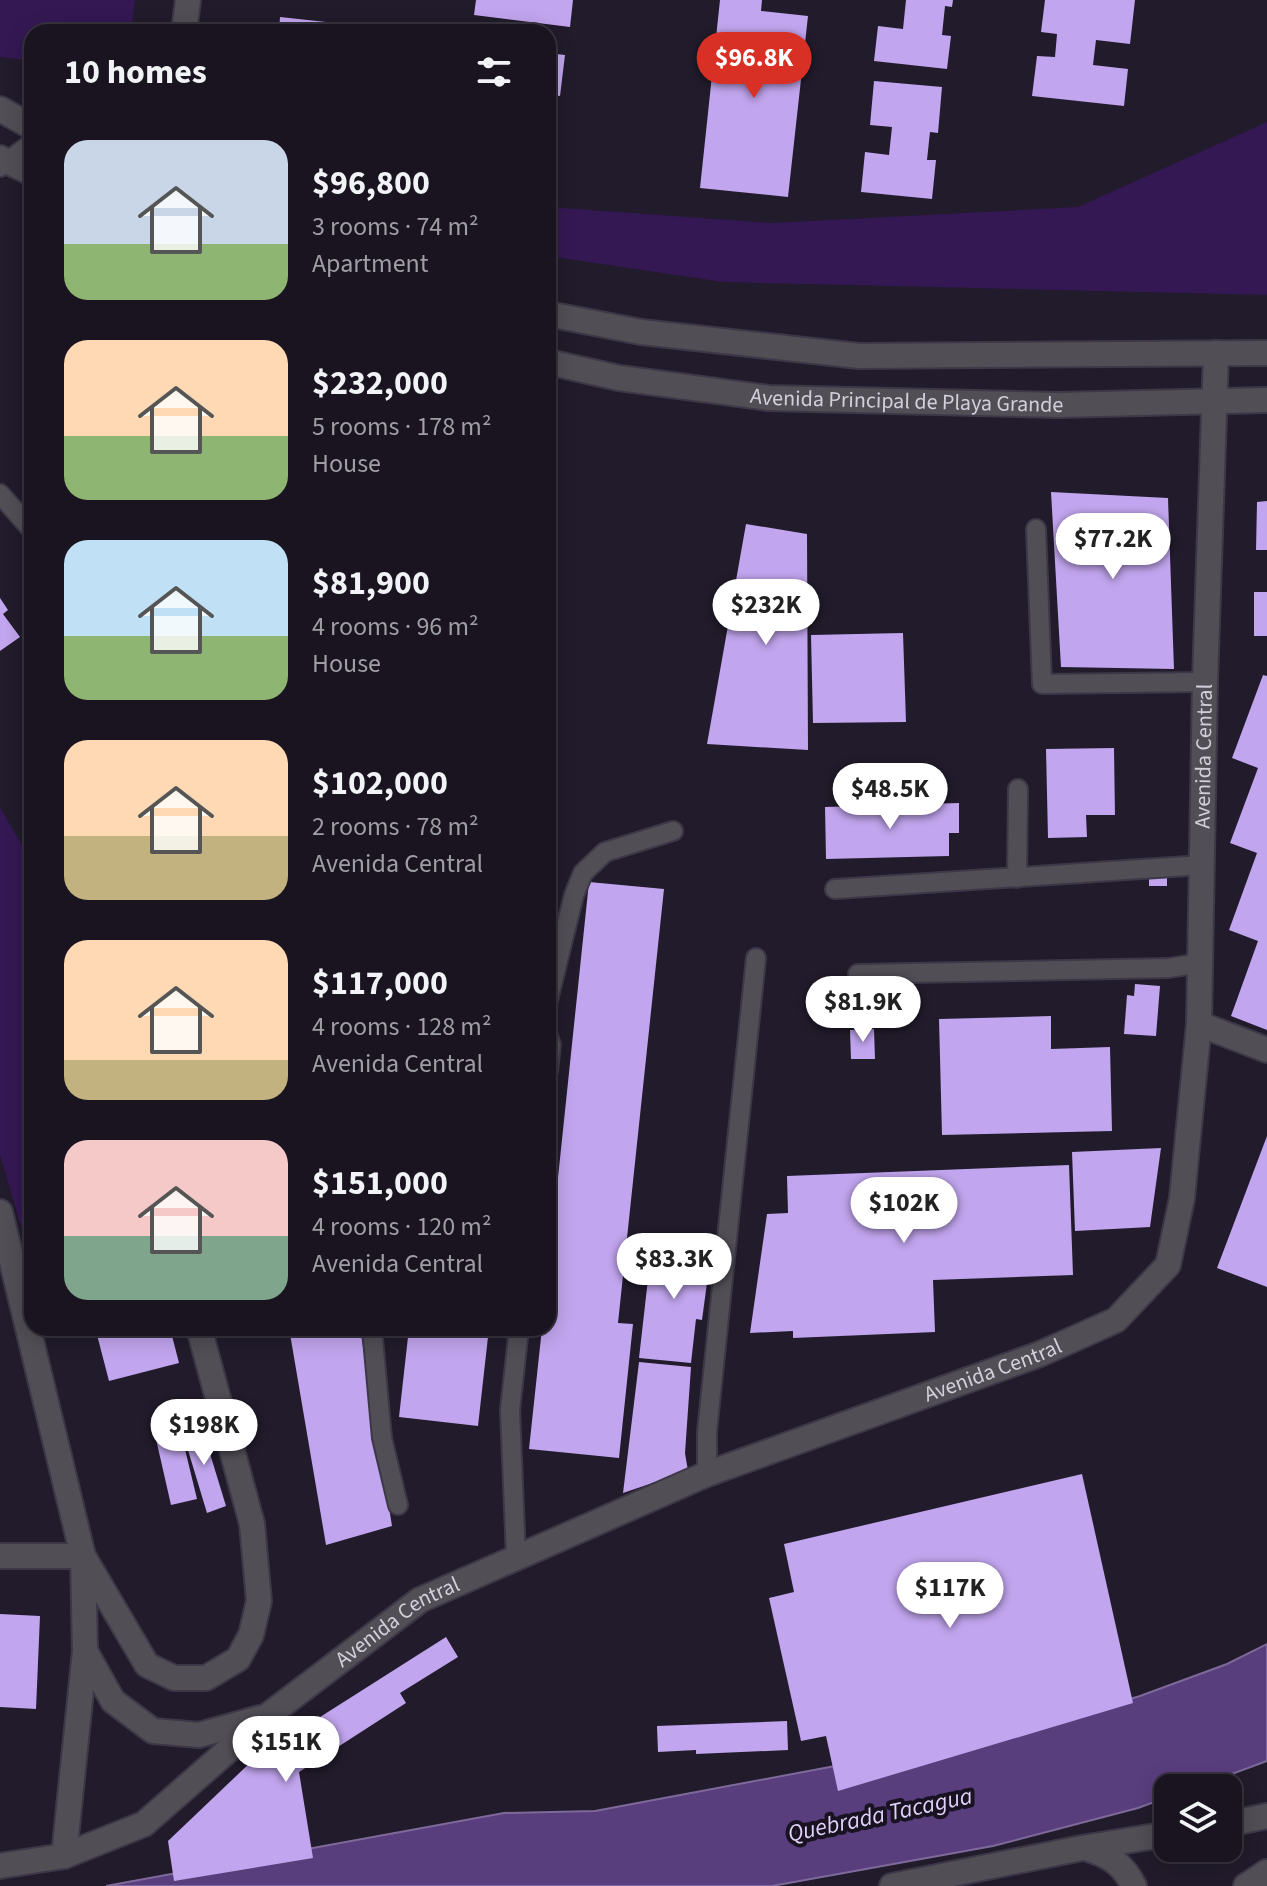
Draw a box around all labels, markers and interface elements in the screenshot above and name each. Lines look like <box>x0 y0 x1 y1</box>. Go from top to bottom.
pin: $96.8K <box>689 32 819 100</box>
text: $96.8K <box>715 39 793 76</box>
text: 10 homes <box>64 48 207 97</box>
icon: filters <box>472 50 516 94</box>
text: $96,800 <box>312 159 430 208</box>
icon: home <box>128 172 224 268</box>
text: 3 rooms · 74 m² <box>312 208 479 245</box>
text: Apartment <box>312 245 429 282</box>
text: $232,000 <box>312 359 448 408</box>
icon: home <box>128 372 224 468</box>
street label: Avenida Principal de Playa Grande <box>748 380 1064 421</box>
text: 5 rooms · 178 m² <box>312 408 491 445</box>
text: House <box>312 445 381 482</box>
pin: $77.2K <box>1048 513 1178 581</box>
text: $77.2K <box>1074 520 1152 557</box>
text: $81,900 <box>312 559 430 608</box>
icon: home <box>128 572 224 668</box>
pin: $232K <box>710 579 822 647</box>
text: $232K <box>731 586 801 623</box>
text: 4 rooms · 96 m² <box>312 608 479 645</box>
text: House <box>312 645 381 682</box>
street label: Avenida Central <box>1186 684 1221 829</box>
text: $102,000 <box>312 759 448 808</box>
pin: $48.5K <box>825 763 955 831</box>
text: $48.5K <box>851 770 929 807</box>
icon: home <box>128 772 224 868</box>
text: 2 rooms · 78 m² <box>312 808 479 845</box>
text: Avenida Central <box>312 845 483 882</box>
text: $117,000 <box>312 959 448 1008</box>
icon: home <box>128 972 224 1068</box>
pin: $81.9K <box>798 976 928 1044</box>
text: $81.9K <box>824 983 902 1020</box>
text: 4 rooms · 128 m² <box>312 1008 491 1045</box>
text: Avenida Central <box>312 1045 483 1082</box>
text: $151,000 <box>312 1159 448 1208</box>
icon: home <box>128 1172 224 1268</box>
pin: $102K <box>848 1177 960 1245</box>
text: $102K <box>869 1184 939 1221</box>
text: 4 rooms · 120 m² <box>312 1208 491 1245</box>
pin: $83.3K <box>609 1233 739 1301</box>
text: $83.3K <box>635 1240 713 1277</box>
text: Avenida Central <box>312 1245 483 1282</box>
street label: Avenida Central <box>919 1330 1067 1411</box>
pin: $198K <box>148 1399 260 1467</box>
text: $198K <box>169 1406 239 1443</box>
pin: $117K <box>894 1562 1006 1630</box>
street label: Avenida Central <box>328 1569 465 1675</box>
text: $117K <box>915 1569 985 1606</box>
pin: $151K <box>230 1716 342 1784</box>
text: $151K <box>251 1723 321 1760</box>
map controls <box>1154 1774 1242 1862</box>
button: layers <box>1154 1774 1242 1862</box>
water label: Quebrada Tacagua <box>784 1778 976 1852</box>

